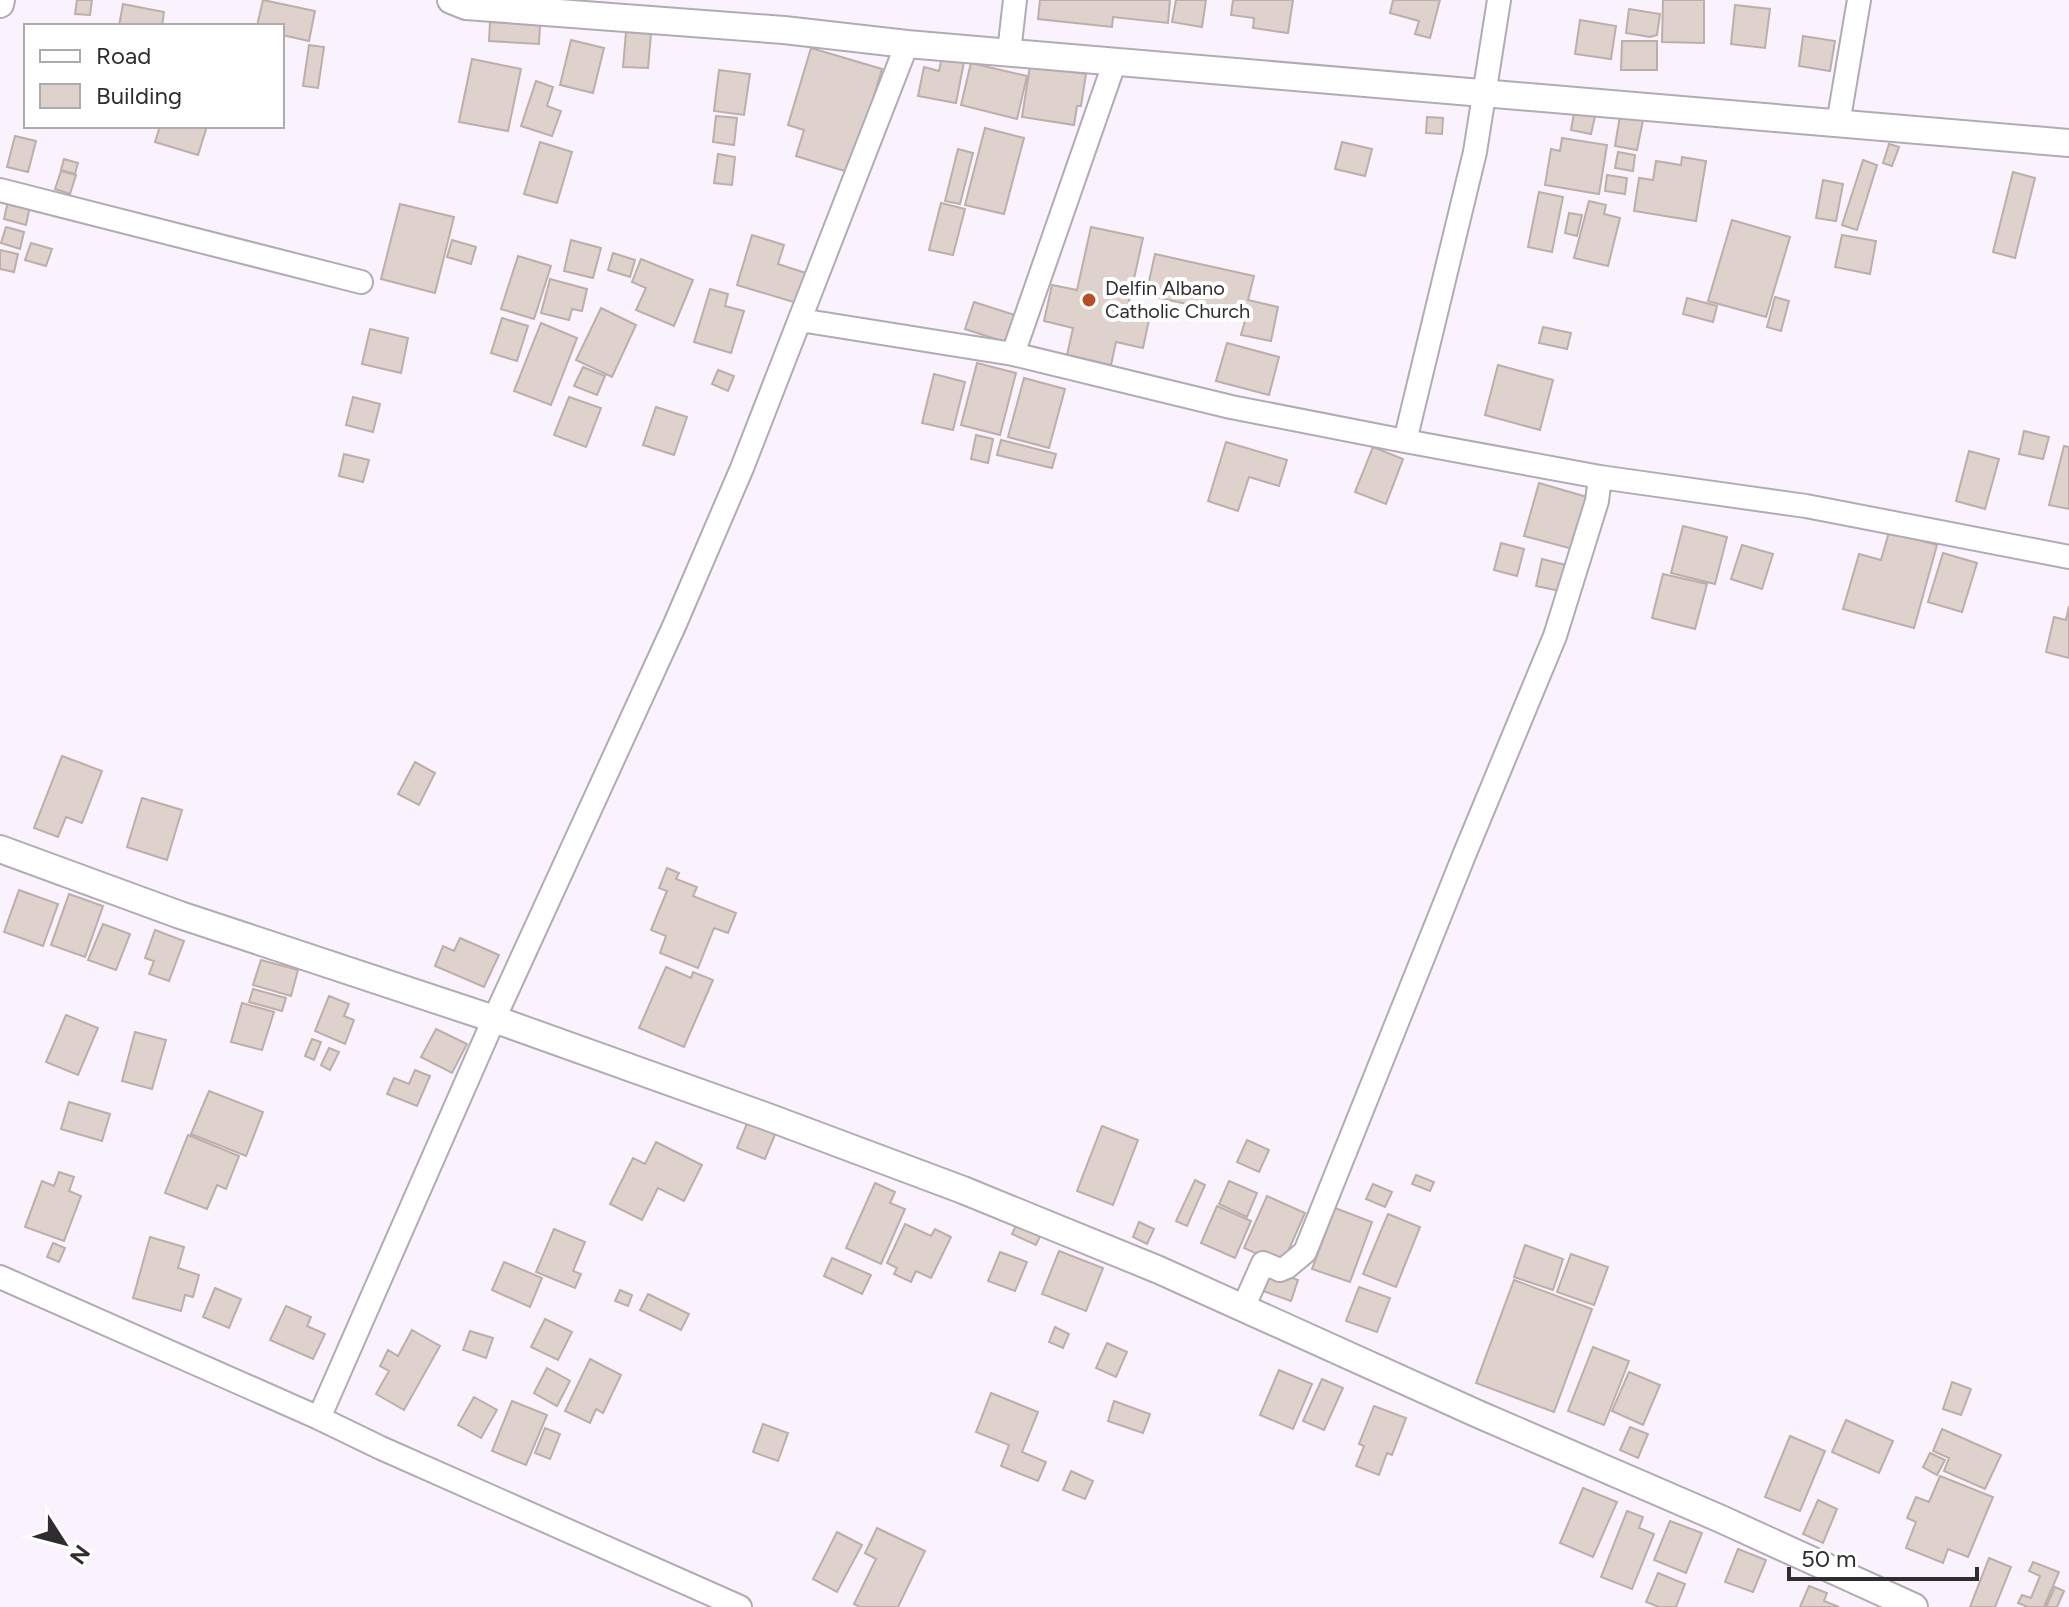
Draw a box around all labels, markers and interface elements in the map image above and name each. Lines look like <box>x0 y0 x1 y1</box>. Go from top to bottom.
legend <box>24 24 284 128</box>
text: Road <box>96 41 151 70</box>
text: Building <box>96 81 182 110</box>
place label: Delfin Albano Catholic Church <box>1105 276 1250 323</box>
marker: Delfin Albano Catholic Church <box>1080 291 1098 309</box>
north arrow <box>24 1503 104 1583</box>
scale bar <box>1789 1531 1977 1581</box>
text: N <box>64 1540 96 1569</box>
text: 50 m <box>1801 1544 1857 1573</box>

